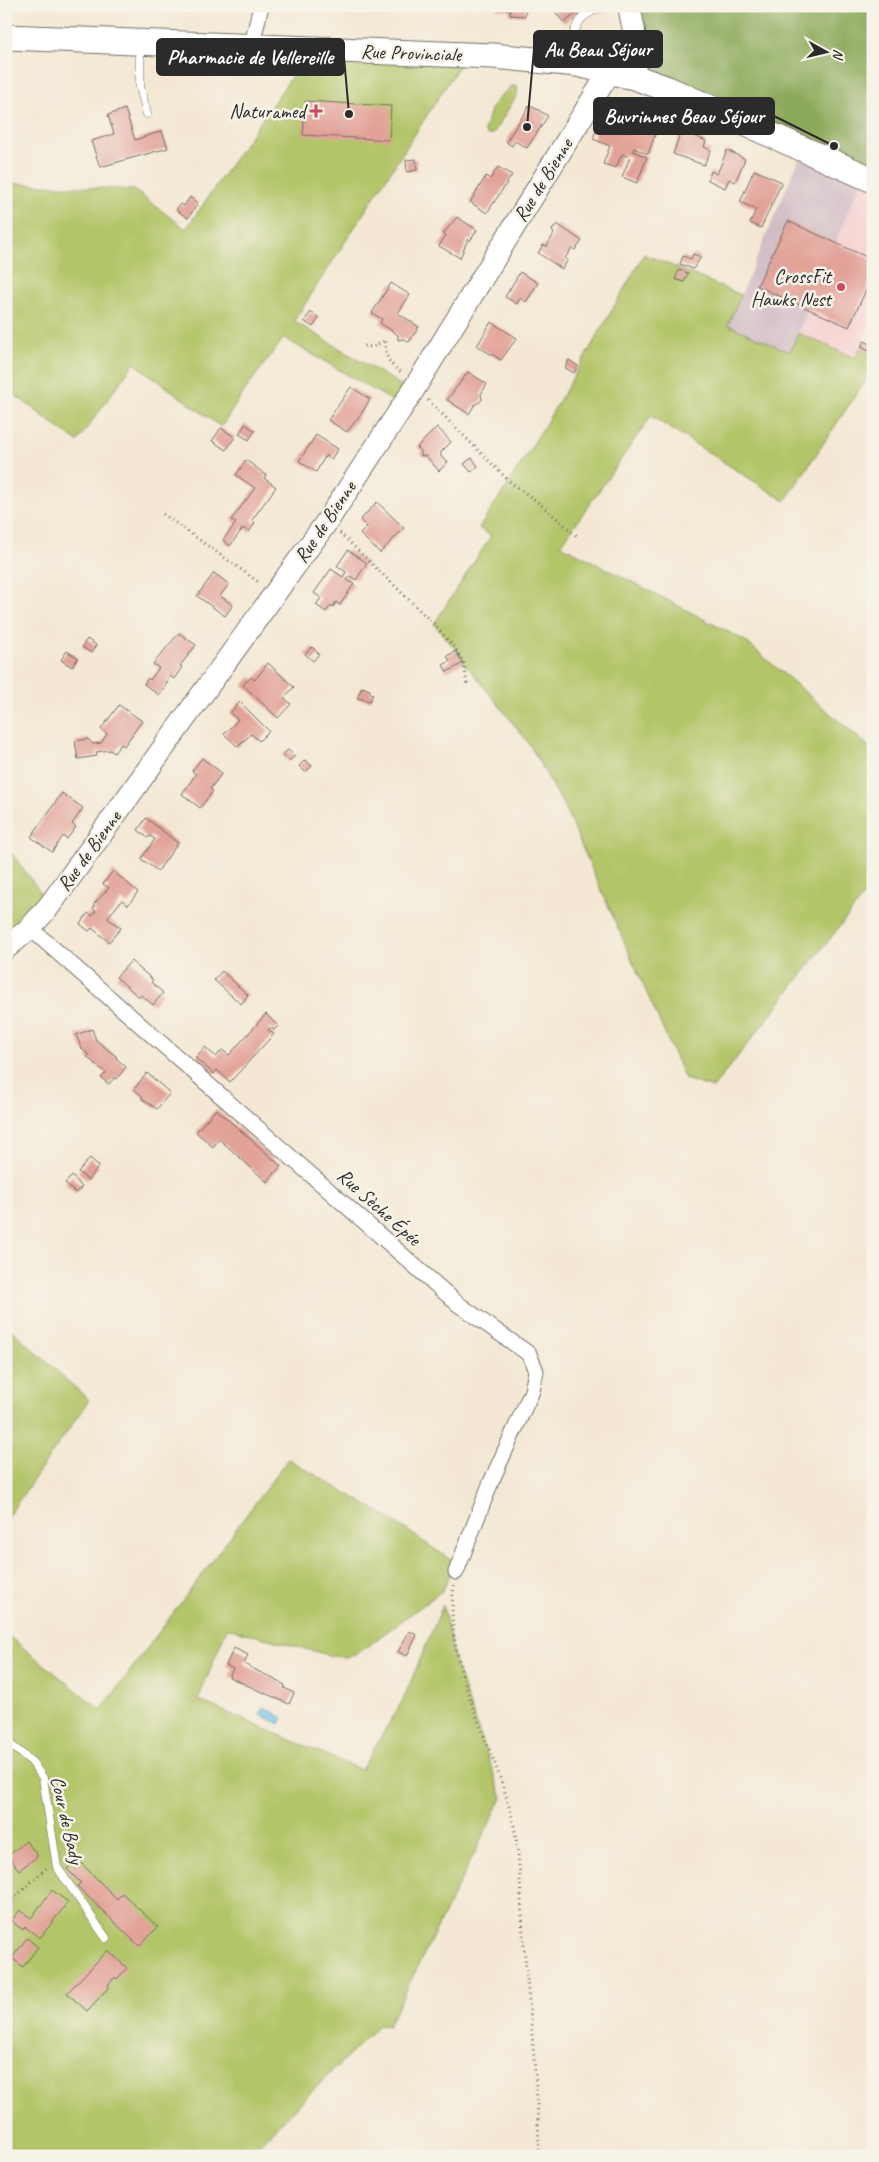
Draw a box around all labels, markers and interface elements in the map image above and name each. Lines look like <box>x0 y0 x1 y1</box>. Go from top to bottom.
north arrow <box>802 28 852 78</box>
callout: Au Beau Séjour <box>534 31 662 67</box>
text: Au Beau Séjour <box>544 36 654 62</box>
callout: Pharmacie de Vellereille <box>157 39 344 75</box>
street label: Rue Provinciale <box>360 39 463 67</box>
text: Pharmacie de Vellereille <box>167 44 335 70</box>
text: N <box>829 48 847 62</box>
callout: Buvrinnes Beau Séjour <box>594 98 774 134</box>
place label: Naturamed <box>229 99 308 124</box>
text: Buvrinnes Beau Séjour <box>604 103 767 129</box>
marker: Naturamed <box>309 104 323 118</box>
street label: Rue de Bienne <box>508 132 579 226</box>
place label: CrossFit Hawks Nest <box>751 264 833 312</box>
marker: CrossFit Hawks Nest <box>835 281 847 293</box>
street label: Rue de Bienne <box>289 475 362 568</box>
street label: Rue de Bienne <box>51 805 127 896</box>
street label: Rue Sèche Épée <box>332 1163 427 1252</box>
street label: Cour de Bady <box>45 1774 90 1868</box>

